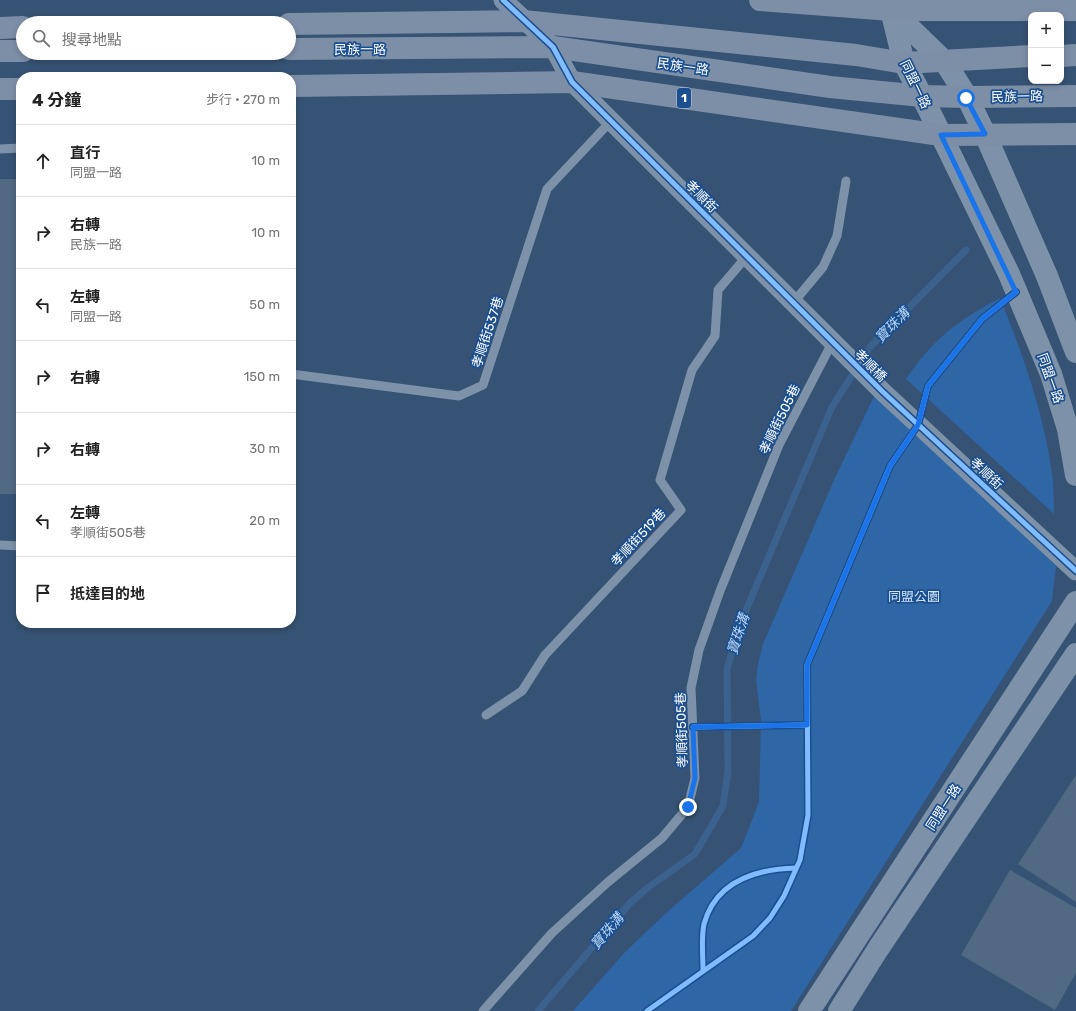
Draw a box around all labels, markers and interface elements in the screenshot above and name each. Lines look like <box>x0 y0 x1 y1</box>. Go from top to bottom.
map controls <box>1028 12 1064 84</box>
button: + <box>1028 12 1064 48</box>
search box <box>16 16 296 60</box>
icon: search <box>30 27 52 49</box>
text: 搜尋地點 <box>62 31 122 49</box>
street label: 民族一路 <box>334 42 386 57</box>
button: − <box>1028 48 1064 84</box>
street label: 民族一路 <box>656 55 710 78</box>
street label: 同盟一路 <box>897 58 934 111</box>
road number: 1 <box>677 88 691 108</box>
route start <box>957 89 975 107</box>
street label: 民族一路 <box>991 89 1043 104</box>
text: 4 分鐘 <box>32 90 81 110</box>
text: 步行 · 270 m <box>206 92 280 107</box>
text: 直行 <box>70 144 100 162</box>
icon: ahead <box>32 150 54 172</box>
text: 10 m <box>251 153 280 168</box>
text: 同盟一路 <box>70 165 122 180</box>
street label: 孝順街 <box>683 177 721 215</box>
text: 右轉 <box>70 216 100 234</box>
icon: right <box>32 222 54 244</box>
text: 10 m <box>251 225 280 240</box>
text: 民族一路 <box>70 237 122 252</box>
text: 左轉 <box>70 288 100 306</box>
icon: left <box>32 294 54 316</box>
street label: 孝順街537巷 <box>469 295 506 370</box>
text: 50 m <box>249 297 280 312</box>
water label: 寶珠溝 <box>871 303 915 346</box>
text: 同盟一路 <box>70 309 122 324</box>
street label: 孝順橋 <box>852 346 890 384</box>
street label: 同盟一路 <box>1035 351 1066 405</box>
icon: right <box>32 366 54 388</box>
text: 右轉 <box>70 369 100 387</box>
text: 150 m <box>244 369 280 384</box>
street label: 孝順街505巷 <box>756 382 803 457</box>
icon: right <box>32 438 54 460</box>
text: 右轉 <box>70 441 100 459</box>
text: 30 m <box>249 441 280 456</box>
street label: 孝順街 <box>967 455 1006 492</box>
text: 左轉 <box>70 504 100 522</box>
street label: 孝順街519巷 <box>608 506 669 569</box>
icon: left <box>32 510 54 532</box>
text: 20 m <box>249 513 280 528</box>
text: 孝順街505巷 <box>70 525 146 540</box>
icon: arrive <box>32 582 54 604</box>
text: 抵達目的地 <box>70 585 145 603</box>
park label: 同盟公園 <box>888 589 940 604</box>
water label: 寶珠溝 <box>724 610 754 657</box>
street label: 孝順街505巷 <box>673 692 690 768</box>
street label: 同盟一路 <box>923 781 964 833</box>
route end <box>679 798 697 816</box>
water label: 寶珠溝 <box>587 908 629 953</box>

